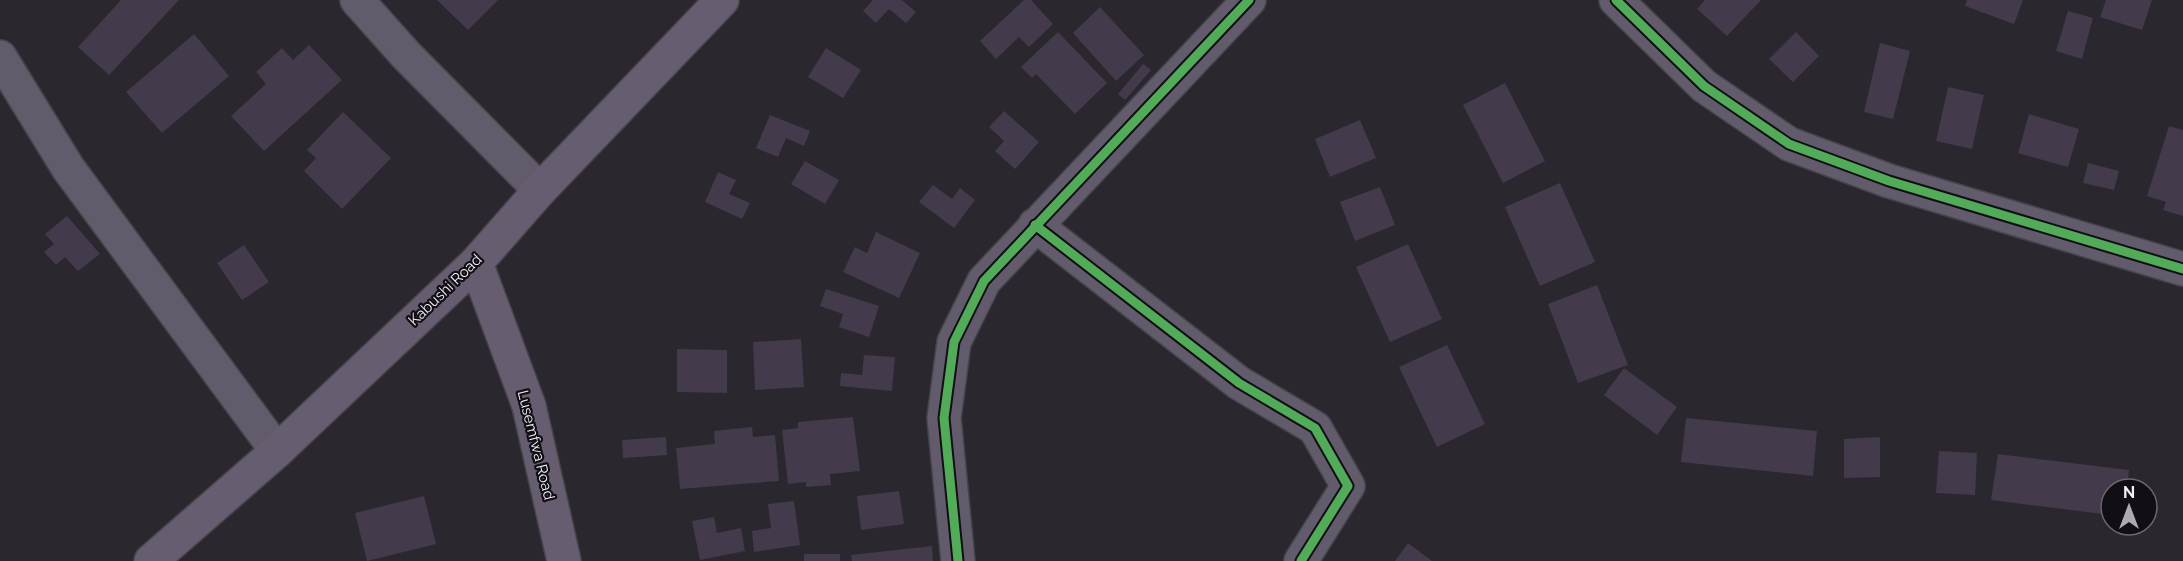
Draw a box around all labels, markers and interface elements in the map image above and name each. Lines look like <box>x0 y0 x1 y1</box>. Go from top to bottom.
street label: Kabushi Road <box>405 251 485 329</box>
street label: Lusemfwa Road <box>514 388 558 502</box>
north arrow <box>2099 477 2159 537</box>
text: N <box>2123 483 2135 502</box>

